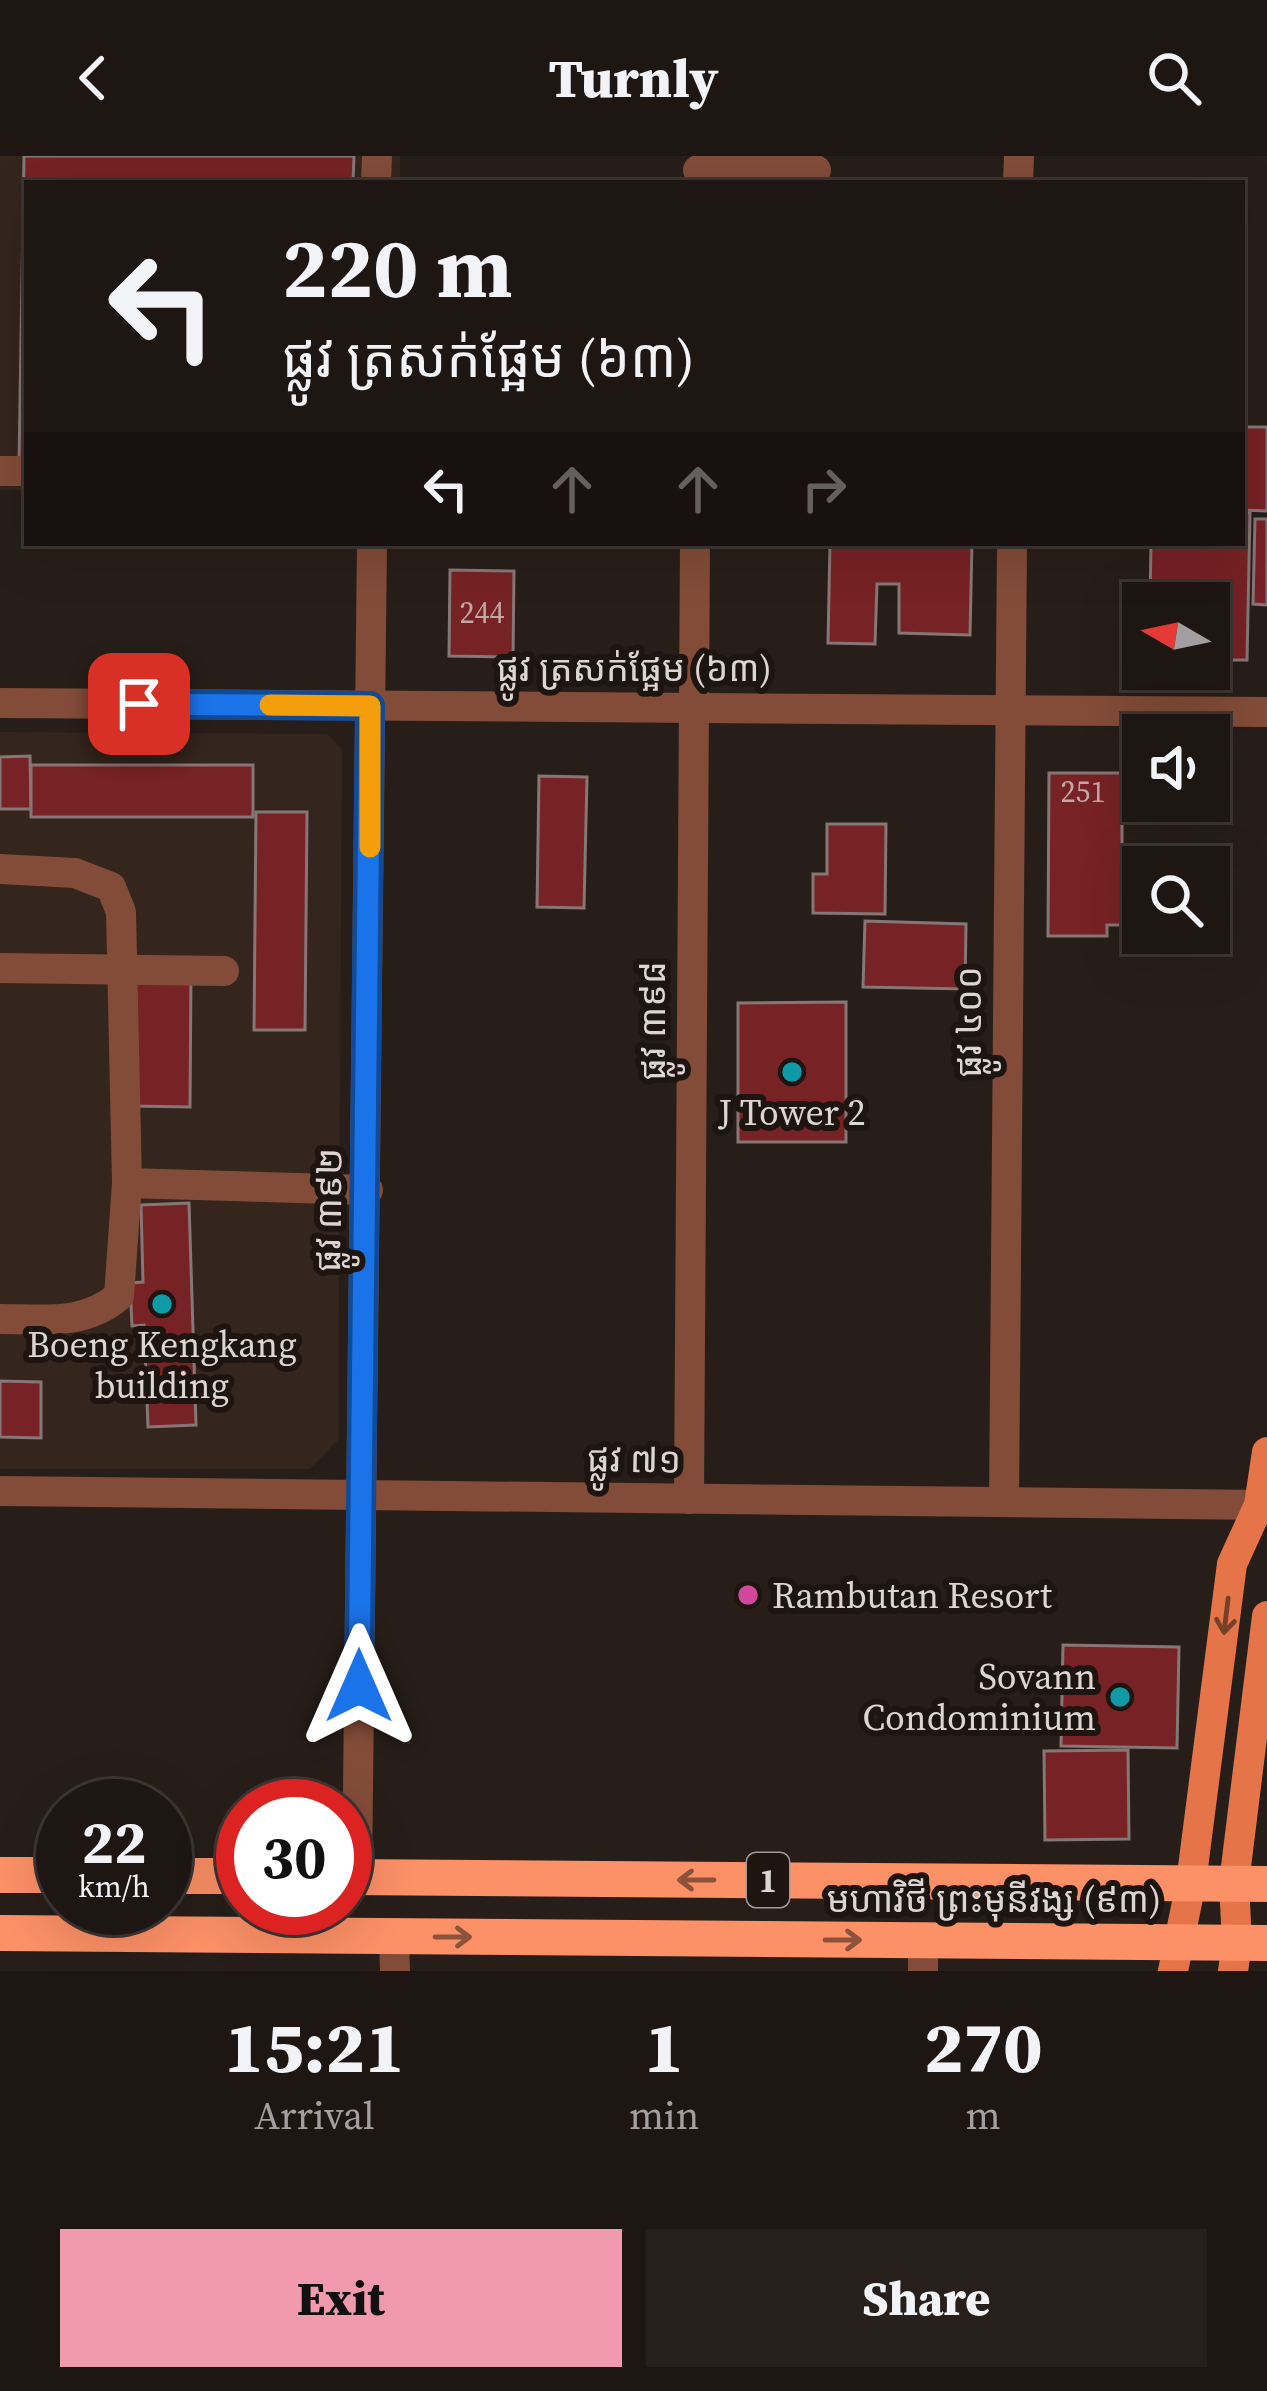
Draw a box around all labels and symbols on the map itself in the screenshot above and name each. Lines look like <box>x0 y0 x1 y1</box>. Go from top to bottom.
north arrow <box>1122 582 1230 690</box>
house number: 244 <box>460 592 505 633</box>
street label: ផ្លូវ ត្រសក់ផ្អែម (៦៣) <box>496 644 772 701</box>
pin <box>88 653 190 755</box>
house number: 251 <box>1061 771 1106 812</box>
street label: ផ្លូវ ៣៩៨ <box>628 961 685 1081</box>
street label: ផ្លូវ ៤០០ <box>944 966 1001 1078</box>
marker: J Tower 2 <box>779 1059 805 1085</box>
place label: J Tower 2 <box>718 1088 865 1137</box>
street label: ផ្លូវ ៣៩២ <box>303 1148 362 1273</box>
marker: Boeng Kengkang building <box>149 1291 175 1317</box>
place label: Boeng Kengkang building <box>27 1320 297 1410</box>
street label: ផ្លូវ ៧១ <box>586 1434 681 1492</box>
place label: Rambutan Resort <box>772 1571 1052 1620</box>
marker: Rambutan Resort <box>735 1582 761 1608</box>
one-way arrow <box>1214 1596 1236 1635</box>
position arrow <box>296 1623 422 1749</box>
place label: Sovann Condominium <box>862 1652 1096 1742</box>
marker: Sovann Condominium <box>1107 1684 1133 1710</box>
speed limit sign: 30 <box>216 1779 372 1935</box>
road number: 1 <box>747 1853 789 1907</box>
one-way arrow <box>677 1868 716 1891</box>
street label: មហាវិថី ព្រះមុនីវង្ស (៩៣) <box>827 1875 1161 1924</box>
one-way arrow <box>433 1925 472 1948</box>
one-way arrow <box>823 1929 862 1951</box>

